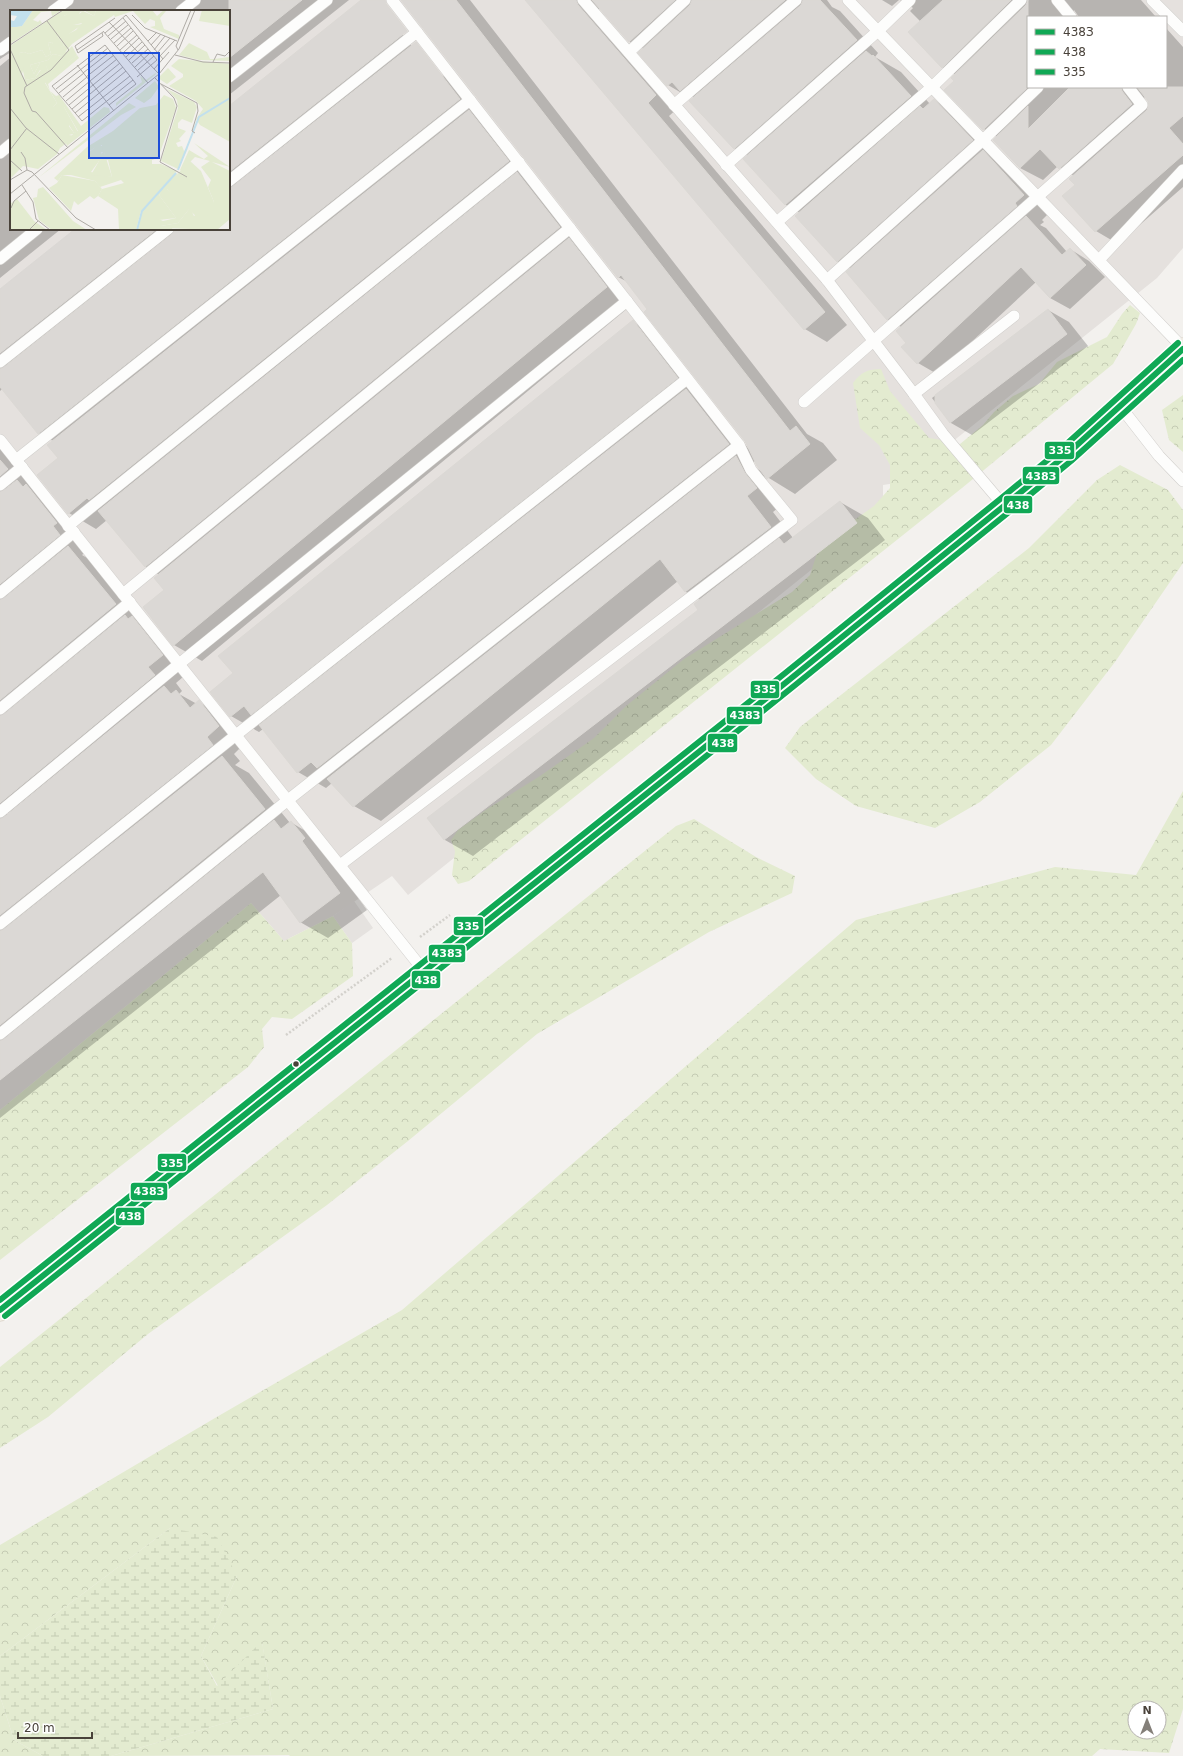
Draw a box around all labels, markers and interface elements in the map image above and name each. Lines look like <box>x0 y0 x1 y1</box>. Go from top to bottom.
inset map <box>10 10 230 230</box>
legend <box>1027 16 1167 88</box>
text: 438З <box>1063 25 1094 39</box>
text: 438 <box>1063 45 1086 59</box>
text: 335 <box>1063 65 1086 79</box>
line badge: 335 <box>1044 441 1075 460</box>
text: 335 <box>1049 444 1071 457</box>
line badge: 438З <box>1022 466 1060 485</box>
text: 438З <box>1026 470 1057 483</box>
line badge: 438 <box>1003 495 1033 514</box>
text: 438 <box>1007 499 1029 512</box>
line badge: 335 <box>750 680 780 699</box>
text: 335 <box>754 683 776 696</box>
line badge: 438З <box>726 706 763 725</box>
text: 438З <box>730 709 761 722</box>
line badge: 438 <box>707 733 738 753</box>
text: 438 <box>712 737 734 750</box>
line badge: 335 <box>453 916 484 936</box>
text: 335 <box>457 920 479 933</box>
line badge: 438З <box>428 944 466 963</box>
text: 438З <box>432 947 463 960</box>
line badge: 438 <box>411 970 441 989</box>
text: 438 <box>415 974 437 987</box>
unlabelled marker <box>291 1059 301 1069</box>
line badge: 335 <box>157 1153 187 1172</box>
text: 335 <box>161 1157 183 1170</box>
line badge: 438З <box>130 1182 168 1201</box>
text: 438З <box>134 1185 165 1198</box>
line badge: 438 <box>115 1207 145 1226</box>
text: 438 <box>119 1210 141 1223</box>
north arrow <box>1127 1700 1167 1740</box>
text: N <box>1142 1704 1152 1717</box>
scale bar <box>18 1714 92 1740</box>
text: 20 m <box>24 1721 55 1735</box>

